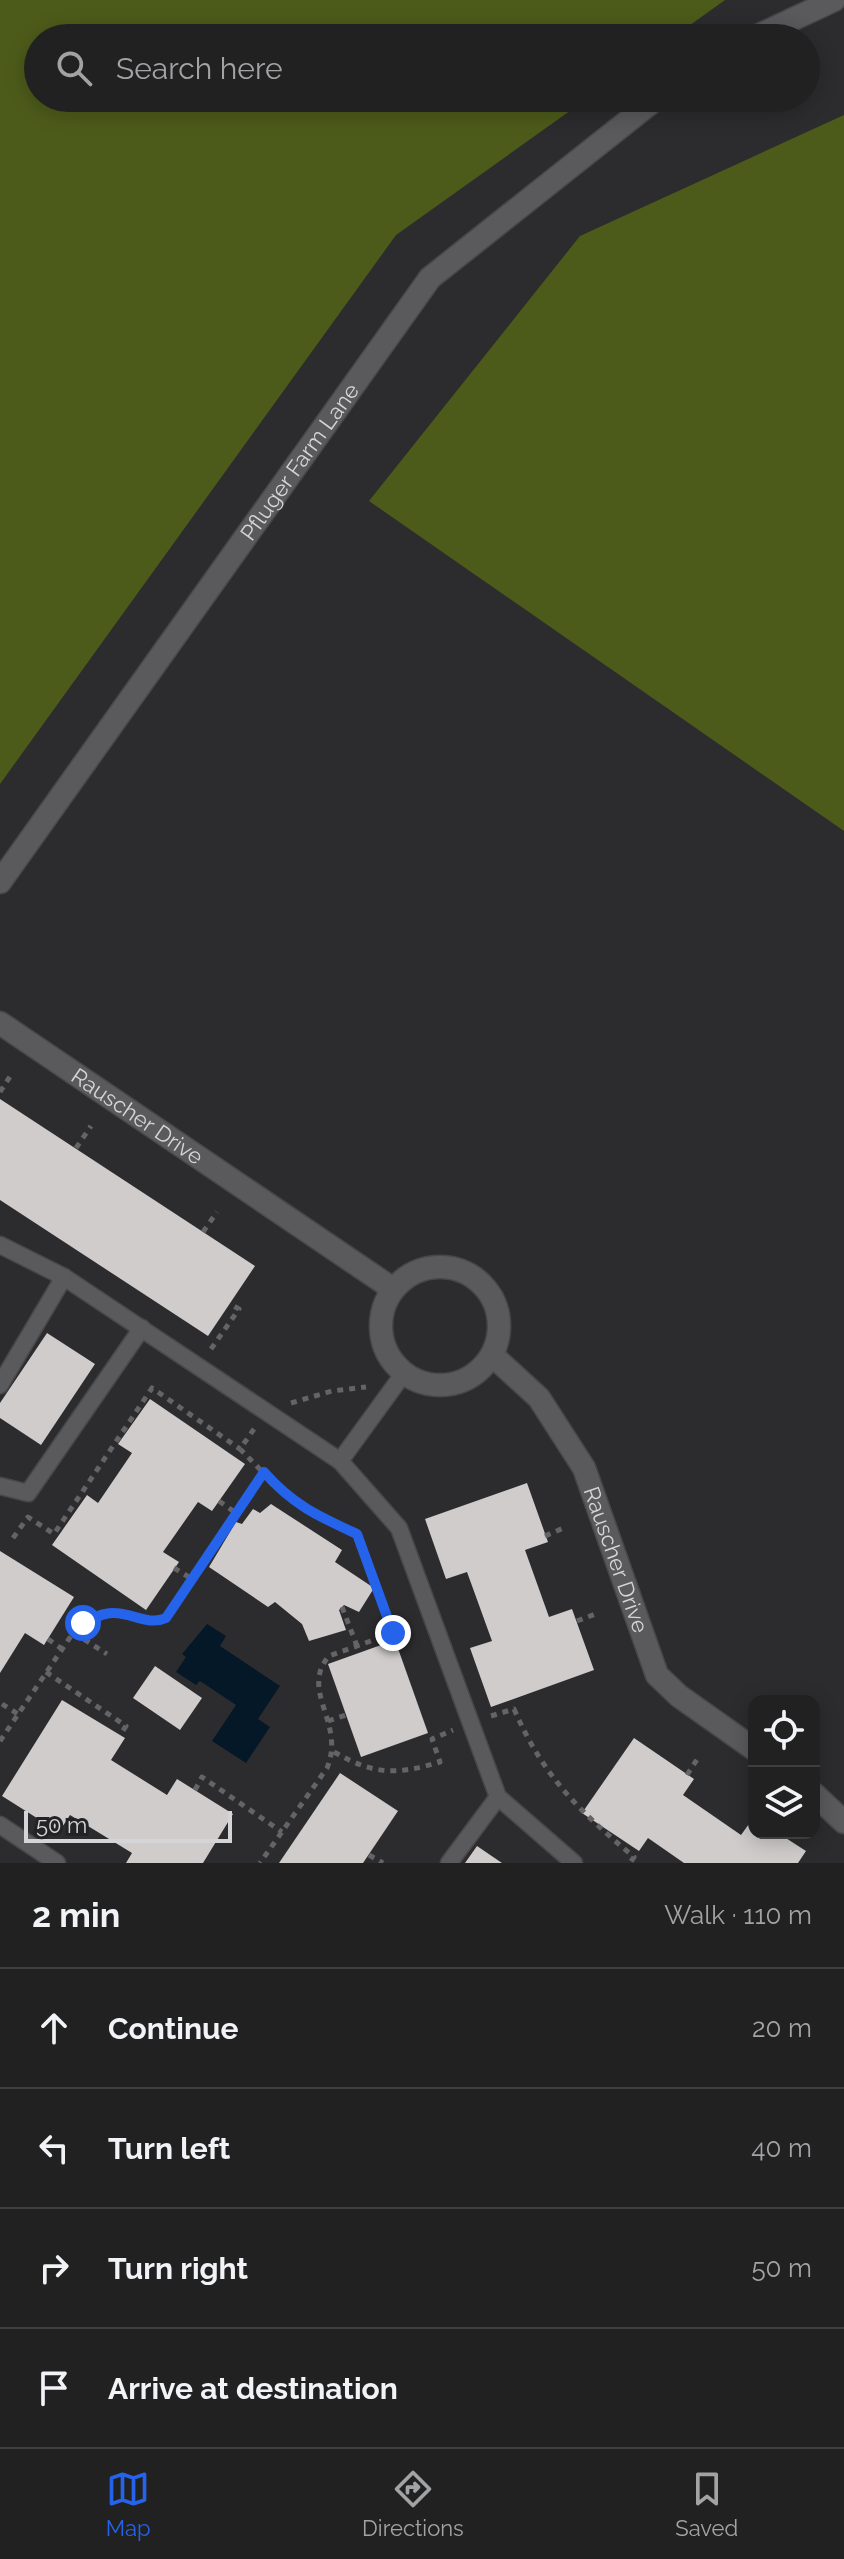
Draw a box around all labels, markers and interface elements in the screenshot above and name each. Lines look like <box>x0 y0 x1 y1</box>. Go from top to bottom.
search box <box>24 24 820 112</box>
icon: search <box>52 46 96 90</box>
text: Search here <box>116 51 283 86</box>
street label: Pfluger Farm Lane <box>235 378 364 545</box>
street label: Rauscher Drive <box>67 1062 208 1170</box>
street label: Rauscher Drive <box>579 1483 654 1636</box>
route start <box>65 1605 101 1641</box>
route end <box>375 1615 411 1651</box>
map controls <box>748 1695 820 1839</box>
button: locate <box>748 1695 820 1767</box>
button: layers <box>748 1767 820 1839</box>
scale bar <box>24 1807 232 1843</box>
text: 50 m <box>36 1812 87 1838</box>
text: 2 min <box>32 1895 120 1935</box>
text: Walk · 110 m <box>664 1900 812 1930</box>
icon: ahead <box>32 2006 76 2050</box>
text: Continue <box>108 2011 239 2046</box>
text: 20 m <box>752 2013 812 2043</box>
icon: left <box>32 2126 76 2170</box>
text: Turn left <box>108 2131 230 2166</box>
text: 40 m <box>751 2133 812 2163</box>
icon: right <box>32 2246 76 2290</box>
text: Turn right <box>108 2251 248 2286</box>
text: 50 m <box>751 2253 812 2283</box>
icon: arrive <box>32 2366 76 2410</box>
text: Arrive at destination <box>108 2371 398 2406</box>
tab: Map <box>106 2467 151 2541</box>
tab: Directions <box>362 2467 464 2541</box>
tab: Saved <box>675 2467 738 2541</box>

